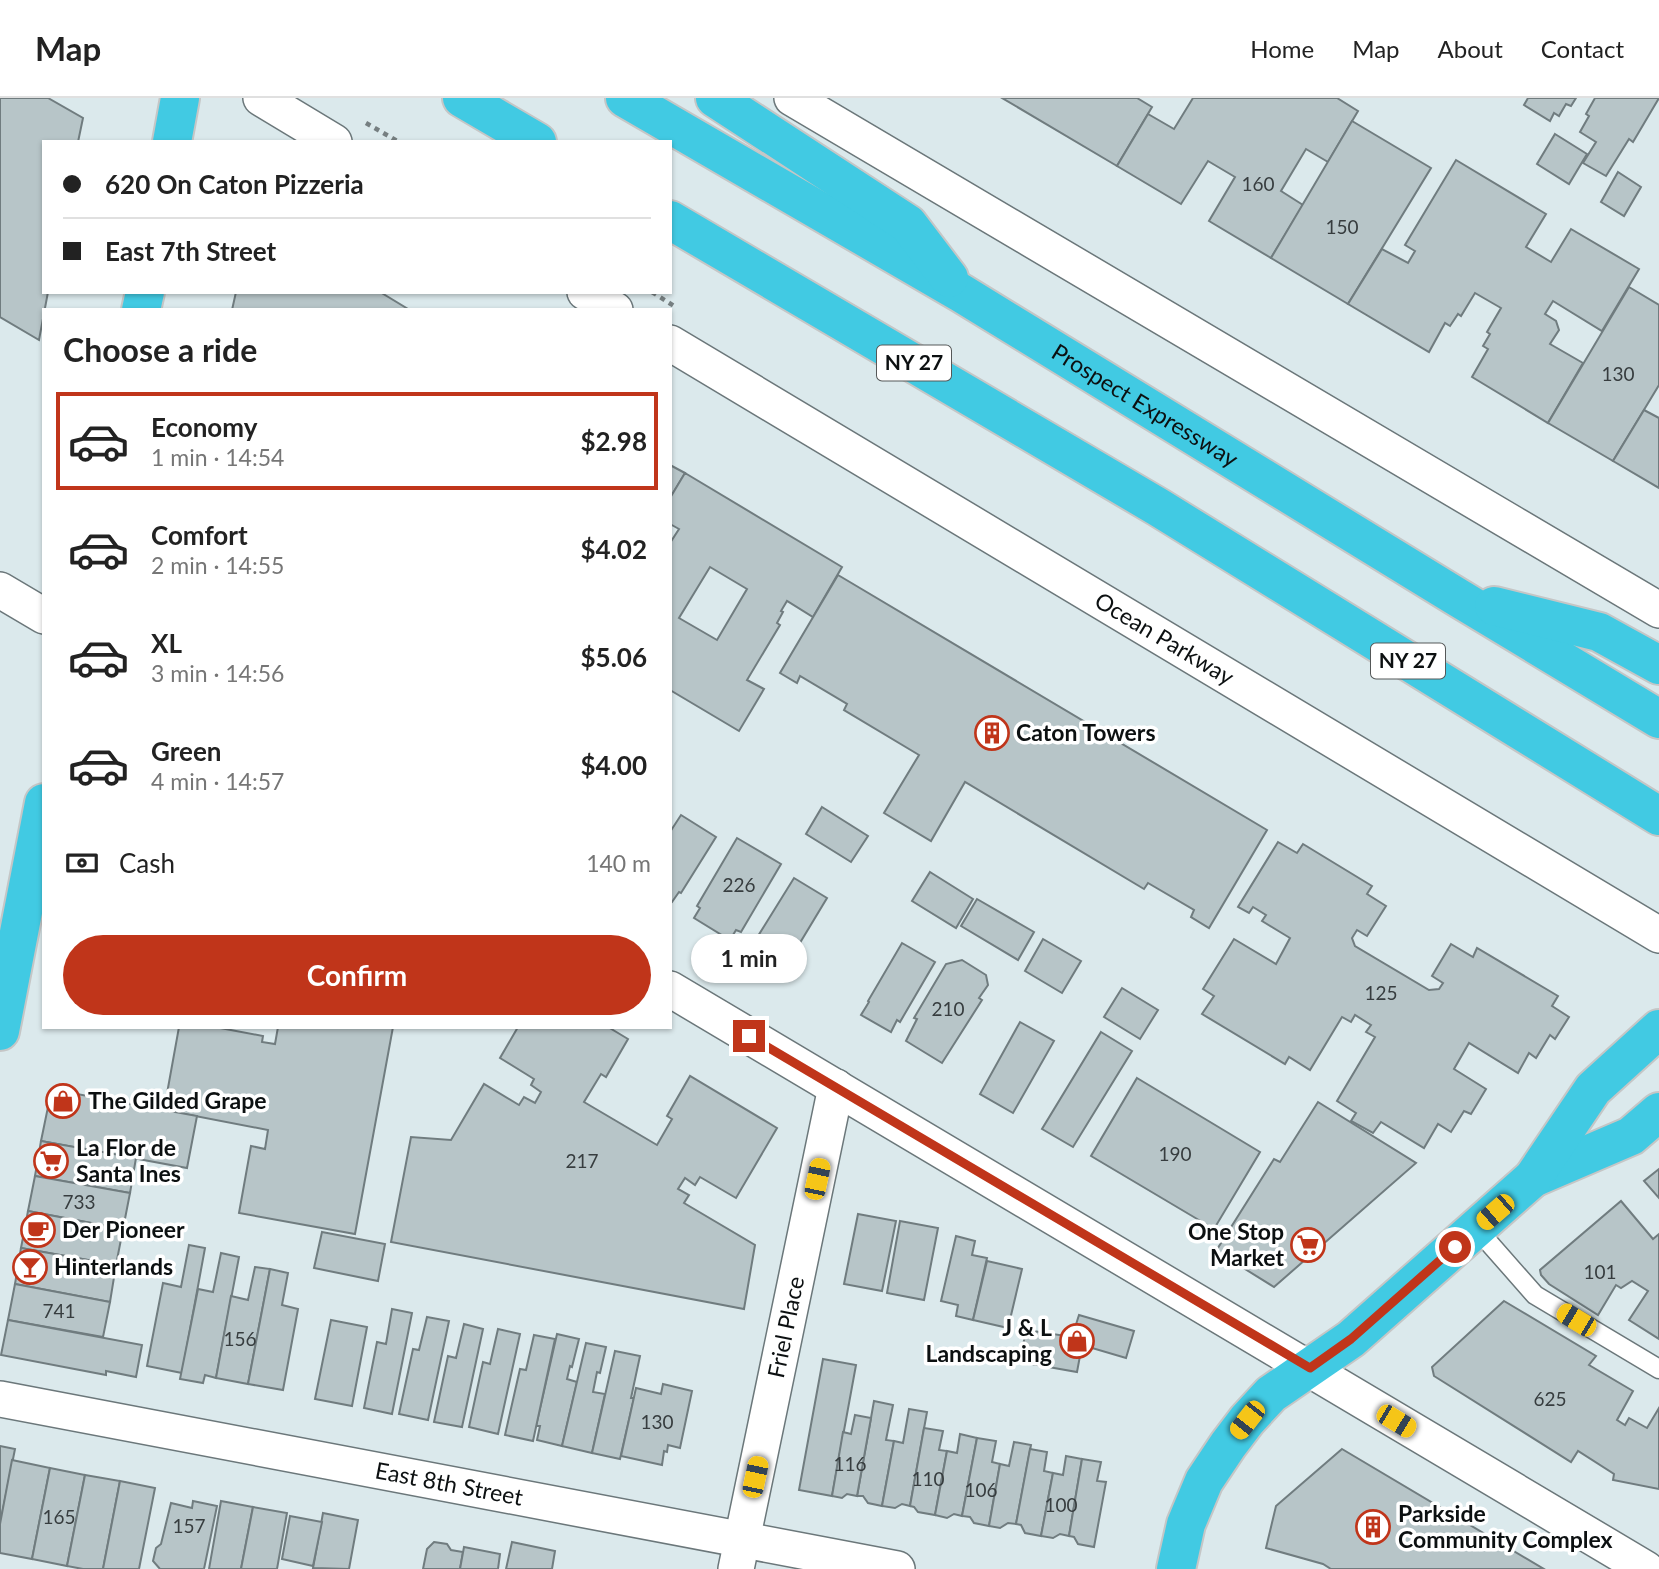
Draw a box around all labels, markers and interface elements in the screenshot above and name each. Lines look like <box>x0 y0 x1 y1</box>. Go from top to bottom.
text: Map <box>35 28 101 68</box>
text: Home <box>1250 34 1314 63</box>
text: Map <box>1352 34 1400 63</box>
text: About <box>1438 34 1503 63</box>
text: Contact <box>1541 34 1624 63</box>
text: 620 On Caton Pizzeria <box>105 168 364 200</box>
house number: 160 <box>1241 172 1275 195</box>
house number: 150 <box>1325 215 1359 238</box>
text: East 7th Street <box>105 235 276 267</box>
text: Choose a ride <box>63 330 257 369</box>
street label: Prospect Expressway <box>1047 337 1244 473</box>
road number: NY 27 <box>877 345 951 380</box>
house number: 130 <box>1601 362 1635 385</box>
icon: car <box>67 410 130 473</box>
text: Economy <box>151 411 257 443</box>
text: $2.98 <box>581 425 647 457</box>
text: 1 min · 14:54 <box>151 443 284 471</box>
icon: car <box>67 518 130 581</box>
text: Comfort <box>151 519 248 551</box>
text: $4.02 <box>581 533 647 565</box>
text: 2 min · 14:55 <box>151 551 284 579</box>
street label: Ocean Parkway <box>1090 586 1240 690</box>
icon: car <box>67 626 130 689</box>
text: XL <box>151 627 182 659</box>
text: $5.06 <box>581 641 647 673</box>
road number: NY 27 <box>1371 644 1445 678</box>
text: 3 min · 14:56 <box>151 659 284 687</box>
building icon: Caton Towers <box>973 714 1011 752</box>
place label: Caton Towers <box>1016 718 1156 746</box>
icon: car <box>67 734 130 797</box>
text: Green <box>151 735 221 767</box>
text: $4.00 <box>581 749 647 781</box>
text: 4 min · 14:57 <box>151 767 284 795</box>
icon: cash <box>63 844 101 882</box>
text: Cash <box>119 847 175 879</box>
text: 140 m <box>586 849 651 877</box>
house number: 226 <box>722 873 756 896</box>
callout: 1 min <box>691 934 807 984</box>
button: Confirm <box>63 935 651 1015</box>
text: 1 min <box>720 944 778 972</box>
house number: 125 <box>1364 981 1398 1004</box>
house number: 210 <box>931 997 965 1020</box>
route end <box>733 1020 765 1052</box>
shop icon: The Gilded Grape <box>44 1082 82 1120</box>
place label: The Gilded Grape <box>88 1086 267 1114</box>
place label: La Flor de Santa Ines <box>76 1133 181 1187</box>
supermarket icon: La Flor de Santa Ines <box>32 1142 70 1180</box>
house number: 190 <box>1158 1142 1192 1165</box>
house number: 217 <box>565 1149 599 1172</box>
car <box>803 1156 832 1202</box>
house number: 733 <box>62 1190 96 1213</box>
car <box>1473 1190 1518 1234</box>
cafe icon: Der Pioneer <box>19 1211 57 1249</box>
place label: Der Pioneer <box>62 1215 185 1243</box>
place label: One Stop Market <box>1188 1217 1284 1271</box>
supermarket icon: One Stop Market <box>1289 1226 1327 1264</box>
route start <box>1439 1231 1471 1263</box>
bar icon: Hinterlands <box>11 1248 49 1286</box>
place label: Hinterlands <box>54 1252 173 1280</box>
house number: 101 <box>1583 1260 1617 1283</box>
street label: Friel Place <box>761 1274 809 1380</box>
house number: 741 <box>42 1299 76 1322</box>
car <box>1553 1300 1600 1340</box>
place label: J & L Landscaping <box>925 1313 1052 1367</box>
shop icon: J & L Landscaping <box>1058 1322 1096 1360</box>
house number: 156 <box>223 1327 257 1350</box>
house number: 625 <box>1533 1387 1567 1410</box>
car <box>1226 1397 1269 1443</box>
car <box>1373 1401 1420 1441</box>
house number: 130 <box>640 1410 674 1433</box>
house number: 116 <box>833 1452 867 1475</box>
car <box>741 1454 770 1500</box>
street label: East 8th Street <box>373 1455 526 1511</box>
house number: 110 <box>911 1467 945 1490</box>
house number: 106 <box>964 1478 998 1501</box>
house number: 100 <box>1044 1493 1078 1516</box>
place label: Parkside Community Complex <box>1398 1499 1613 1553</box>
house number: 165 <box>42 1505 76 1528</box>
building icon: Parkside Community Complex <box>1354 1508 1392 1546</box>
house number: 157 <box>172 1514 206 1537</box>

